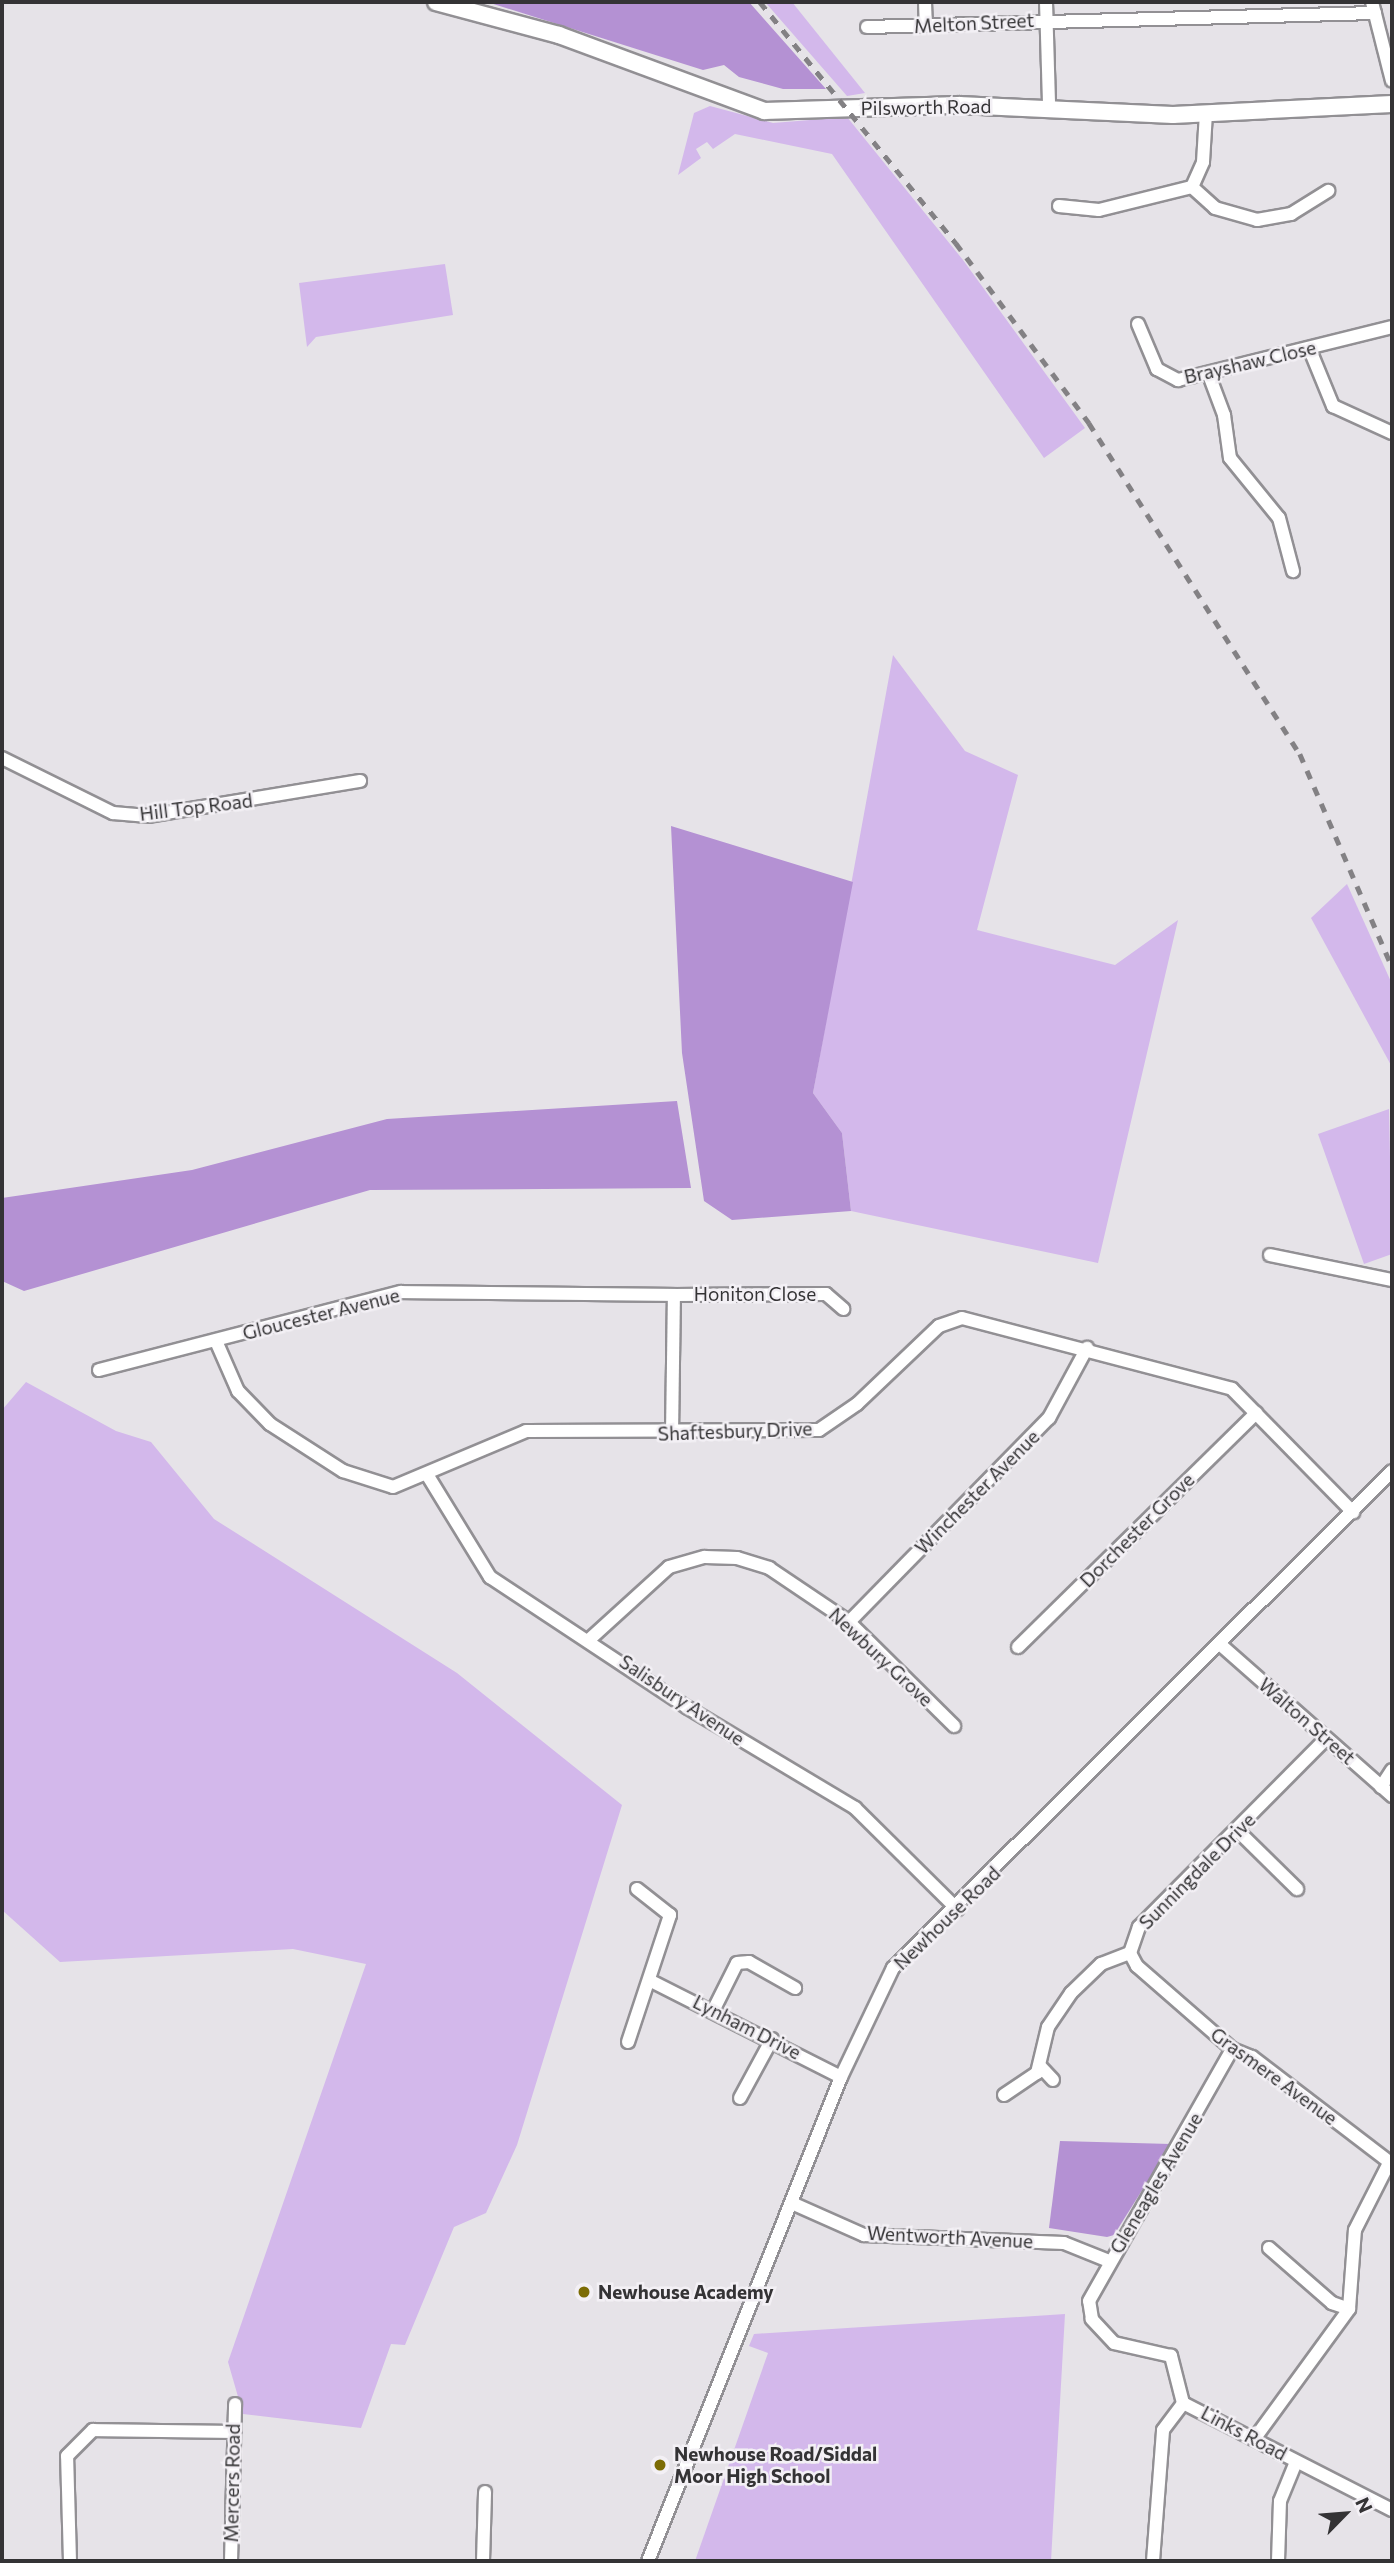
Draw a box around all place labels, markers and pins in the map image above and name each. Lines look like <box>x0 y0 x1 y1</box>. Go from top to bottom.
place label: Newhouse Academy <box>598 2281 774 2303</box>
marker: Newhouse Academy <box>576 2284 592 2300</box>
place label: Newhouse Road/Siddal Moor High School <box>674 2443 877 2487</box>
marker: Newhouse Road/Siddal Moor High School <box>652 2457 668 2473</box>

